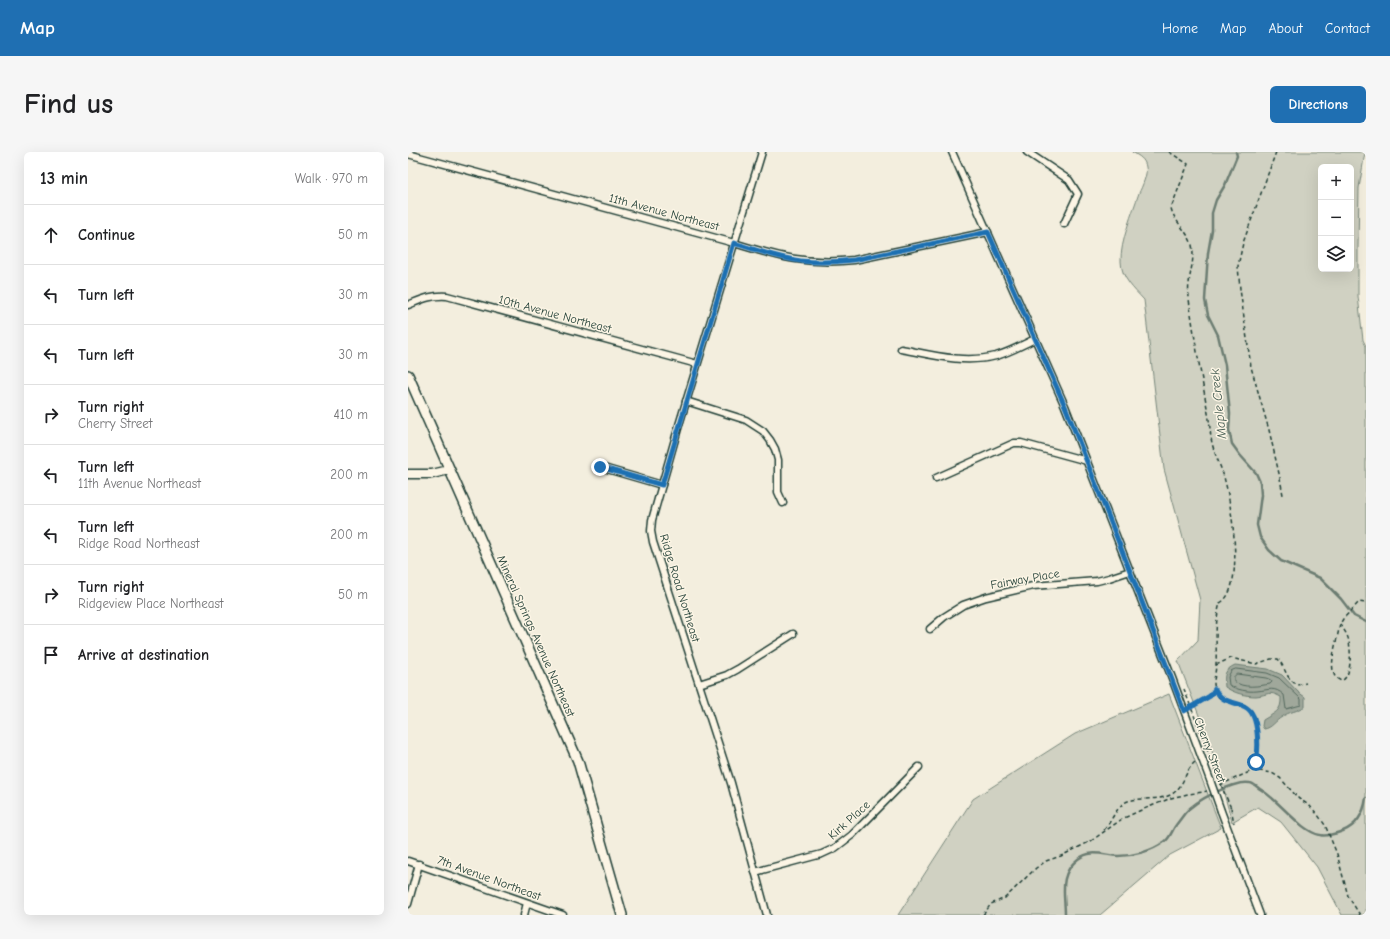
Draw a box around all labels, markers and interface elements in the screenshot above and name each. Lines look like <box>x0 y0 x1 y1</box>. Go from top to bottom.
text: Map <box>20 17 55 39</box>
text: Home <box>1162 20 1198 37</box>
text: Map <box>1220 20 1246 37</box>
text: About <box>1268 20 1303 37</box>
text: Contact <box>1325 20 1370 37</box>
button: Directions <box>1270 86 1366 123</box>
text: Find us <box>24 88 113 120</box>
map controls <box>1318 164 1354 272</box>
button: + <box>1318 164 1354 200</box>
text: 13 min <box>40 169 88 188</box>
text: Walk · 970 m <box>295 171 368 186</box>
street label: 11th Avenue Northeast <box>607 191 721 234</box>
button: − <box>1318 200 1354 236</box>
icon: ahead <box>40 224 62 246</box>
text: Continue <box>78 226 135 244</box>
text: 50 m <box>338 227 368 242</box>
button: layers <box>1318 236 1354 272</box>
icon: left <box>40 284 62 306</box>
text: Turn left <box>78 286 134 304</box>
text: 30 m <box>338 287 368 302</box>
street label: 10th Avenue Northeast <box>497 292 613 336</box>
icon: left <box>40 344 62 366</box>
text: Turn left <box>78 346 134 364</box>
text: 30 m <box>338 347 368 362</box>
water label: Maple Creek <box>1207 368 1229 441</box>
text: Turn right <box>78 398 144 416</box>
icon: right <box>40 404 62 426</box>
text: 410 m <box>334 407 368 422</box>
text: Cherry Street <box>78 416 153 431</box>
text: Turn left <box>78 458 134 476</box>
route end <box>591 458 609 476</box>
icon: left <box>40 464 62 486</box>
text: 200 m <box>330 467 368 482</box>
text: 11th Avenue Northeast <box>78 476 201 491</box>
text: Turn left <box>78 518 134 536</box>
icon: left <box>40 524 62 546</box>
text: 200 m <box>330 527 368 542</box>
street label: Ridge Road Northeast <box>657 532 703 644</box>
text: Ridge Road Northeast <box>78 536 199 551</box>
street label: Mineral Springs Avenue Northeast <box>494 553 578 719</box>
street label: Fairway Place <box>989 566 1061 592</box>
text: Turn right <box>78 578 144 596</box>
icon: right <box>40 584 62 606</box>
text: 50 m <box>338 587 368 602</box>
text: Ridgeview Place Northeast <box>78 596 224 611</box>
icon: arrive <box>40 644 62 666</box>
text: Arrive at destination <box>78 646 209 664</box>
street label: Cherry Street <box>1191 715 1229 785</box>
route start <box>1247 753 1265 771</box>
street label: Kirk Place <box>825 798 873 842</box>
street label: 7th Avenue Northeast <box>435 853 543 904</box>

